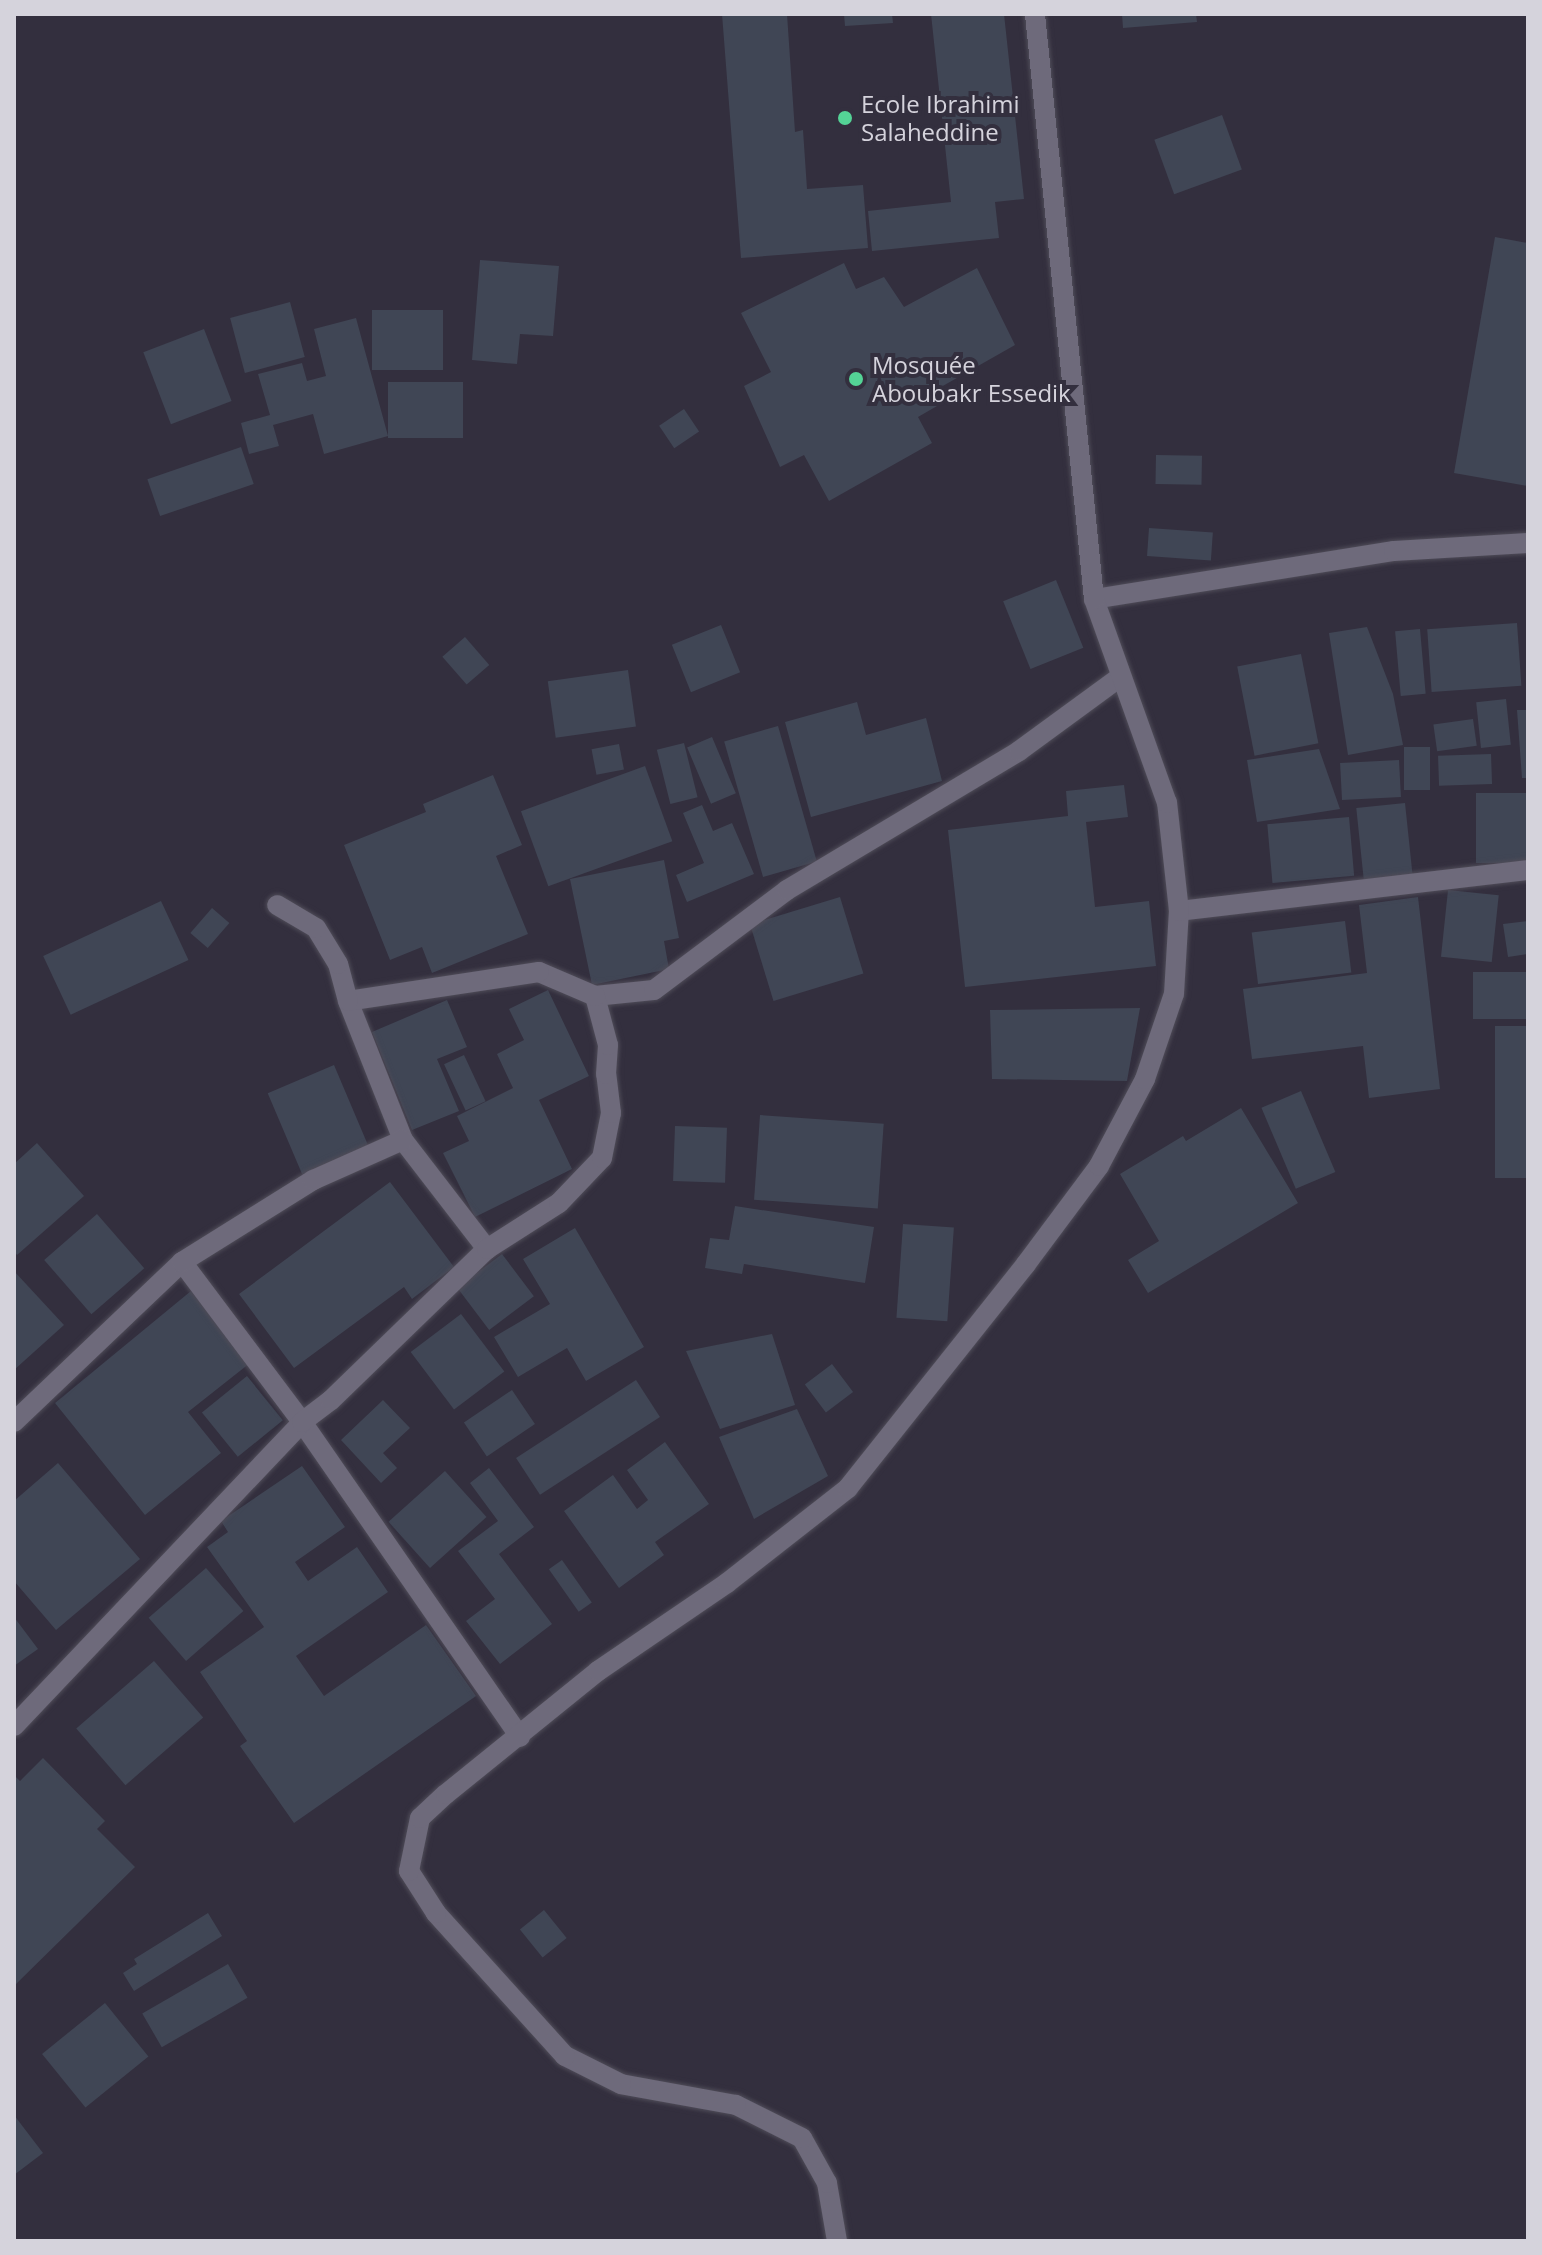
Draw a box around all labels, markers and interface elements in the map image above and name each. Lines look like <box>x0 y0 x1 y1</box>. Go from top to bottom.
place label: Ecole Ibrahimi Salaheddine <box>861 90 1020 146</box>
marker: Ecole Ibrahimi Salaheddine <box>836 109 854 127</box>
place label: Mosquée Aboubakr Essedik <box>872 351 1071 407</box>
marker: Mosquée Aboubakr Essedik <box>847 370 865 388</box>

